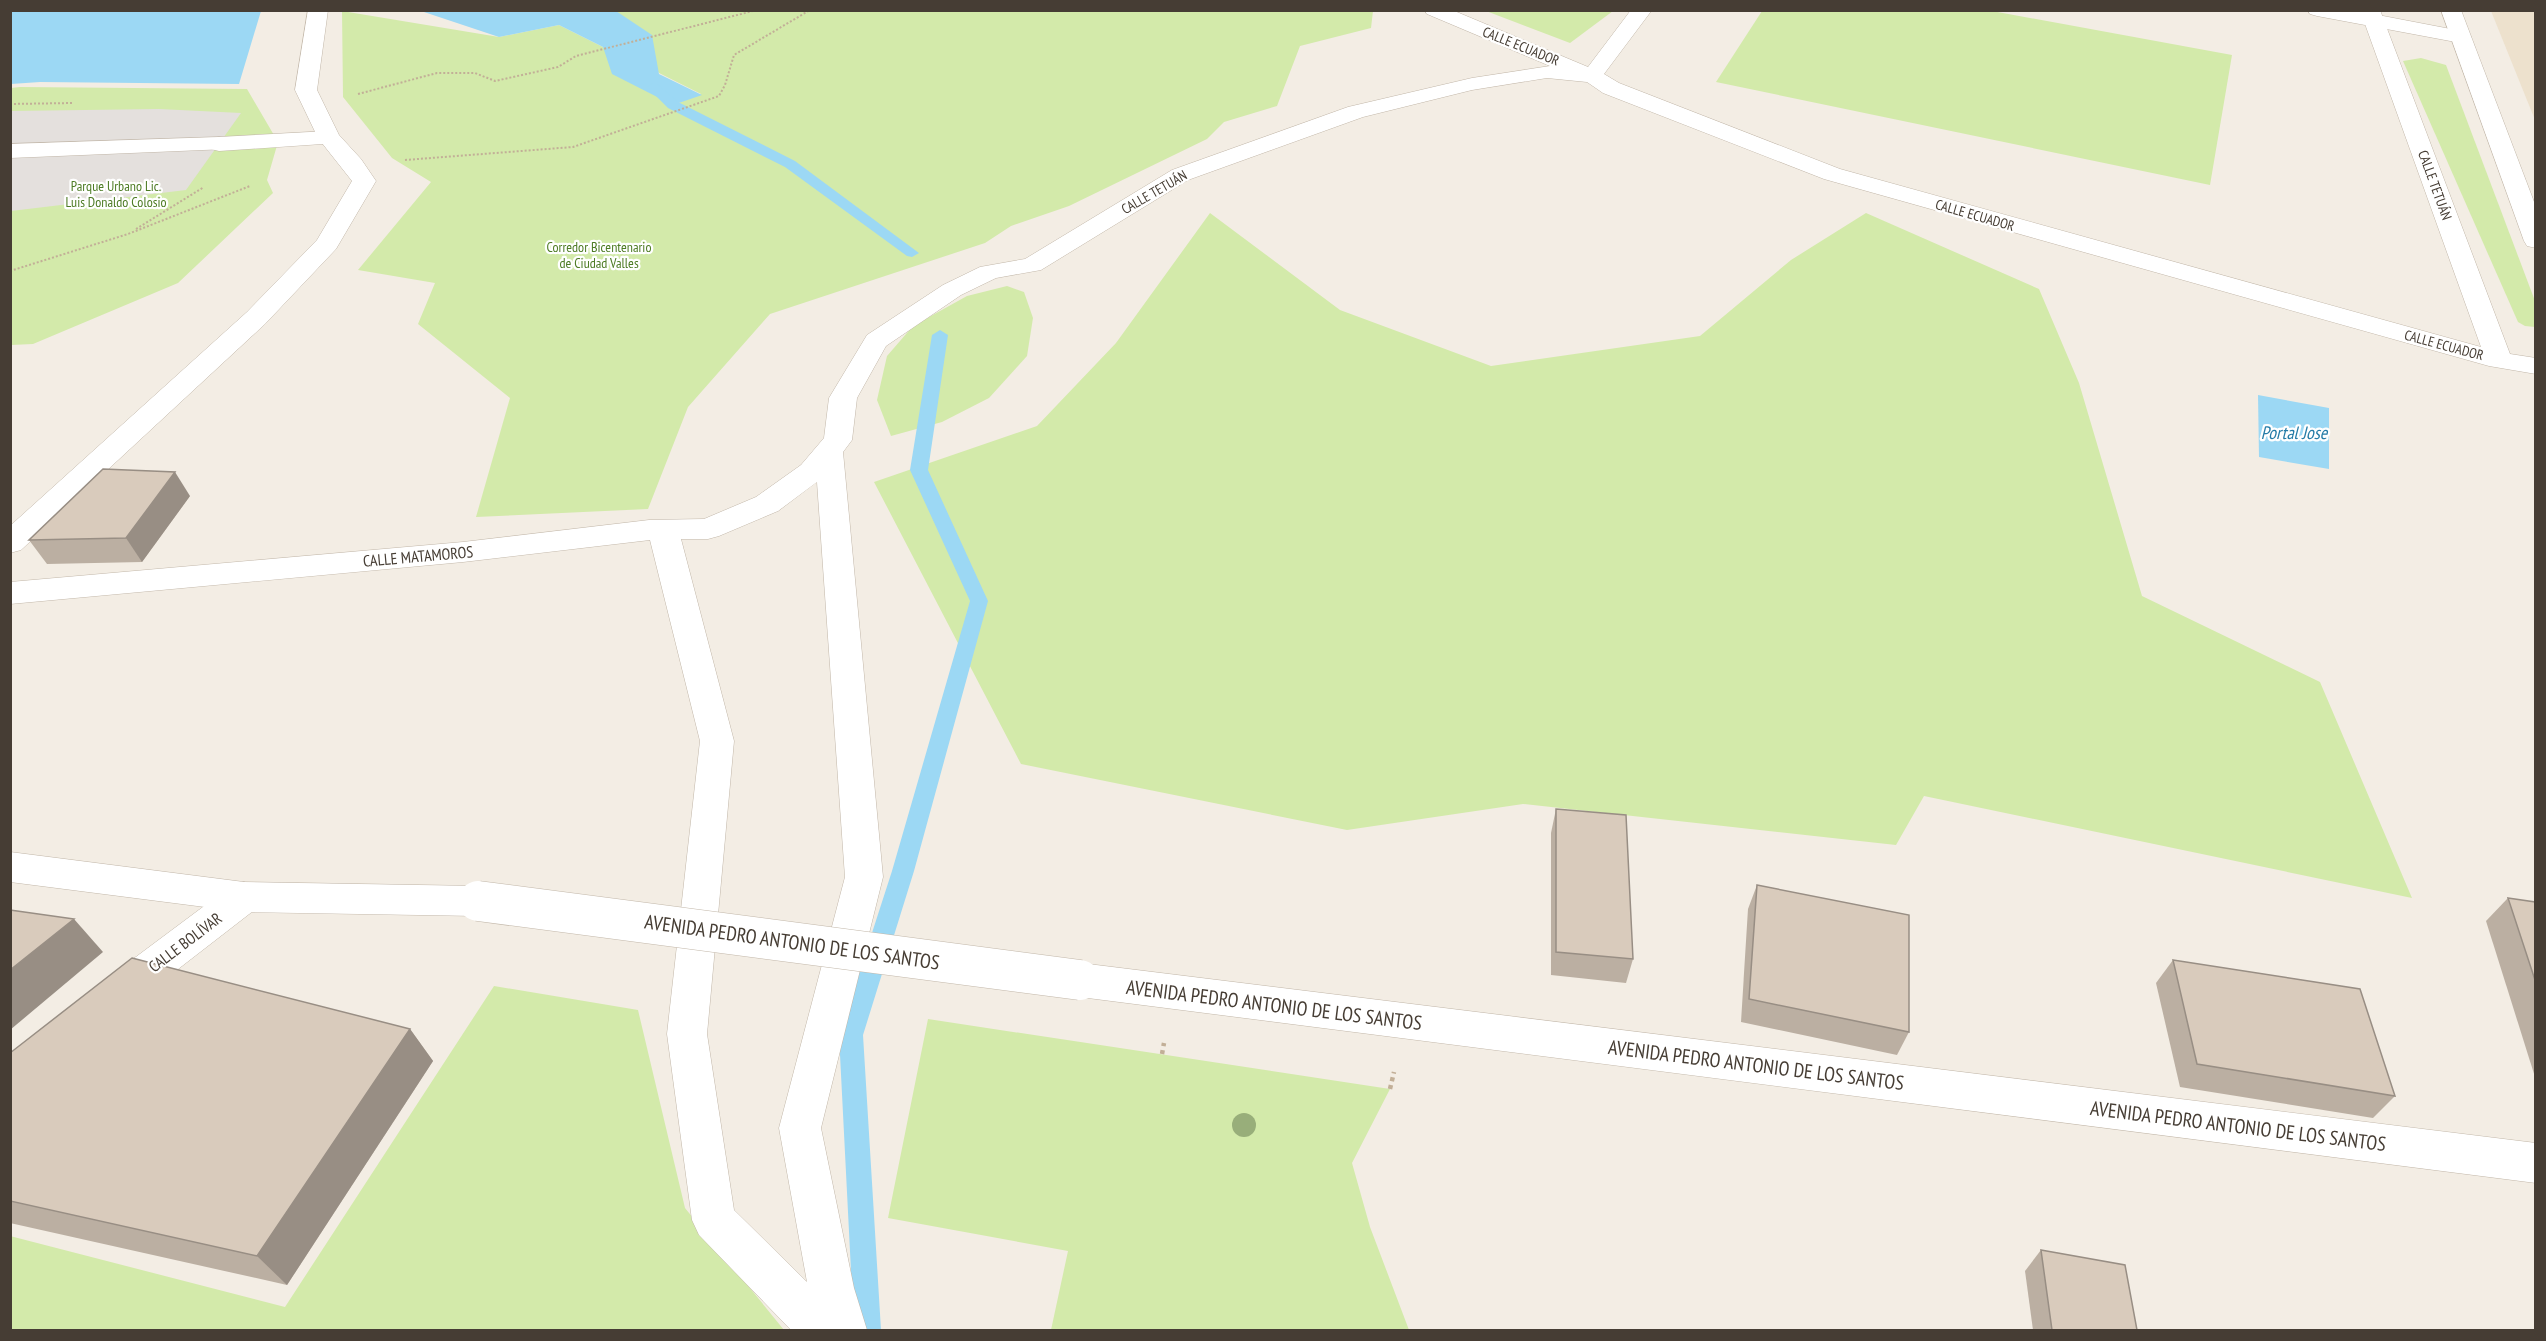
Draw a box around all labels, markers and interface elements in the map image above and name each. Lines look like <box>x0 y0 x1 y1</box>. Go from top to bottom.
street label: CALLE ECUADOR <box>1480 22 1562 70</box>
street label: CALLE TETUÁN <box>2414 148 2456 222</box>
street label: CALLE TETUÁN <box>1118 166 1190 218</box>
park label: Parque Urbano Lic. Luis Donaldo Colosio <box>65 177 167 211</box>
street label: CALLE ECUADOR <box>1933 195 2017 235</box>
park label: Corredor Bicentenario de Ciudad Valles <box>547 238 651 272</box>
street label: CALLE ECUADOR <box>2402 326 2486 364</box>
water label: Portal Jose <box>2261 421 2329 444</box>
street label: CALLE MATAMOROS <box>362 541 474 571</box>
street label: CALLE BOLÍVAR <box>144 908 226 976</box>
street label: AVENIDA PEDRO ANTONIO DE LOS SANTOS <box>643 908 941 976</box>
street label: AVENIDA PEDRO ANTONIO DE LOS SANTOS <box>1125 974 1423 1036</box>
street label: AVENIDA PEDRO ANTONIO DE LOS SANTOS <box>1607 1034 1905 1096</box>
street label: AVENIDA PEDRO ANTONIO DE LOS SANTOS <box>2089 1095 2387 1157</box>

